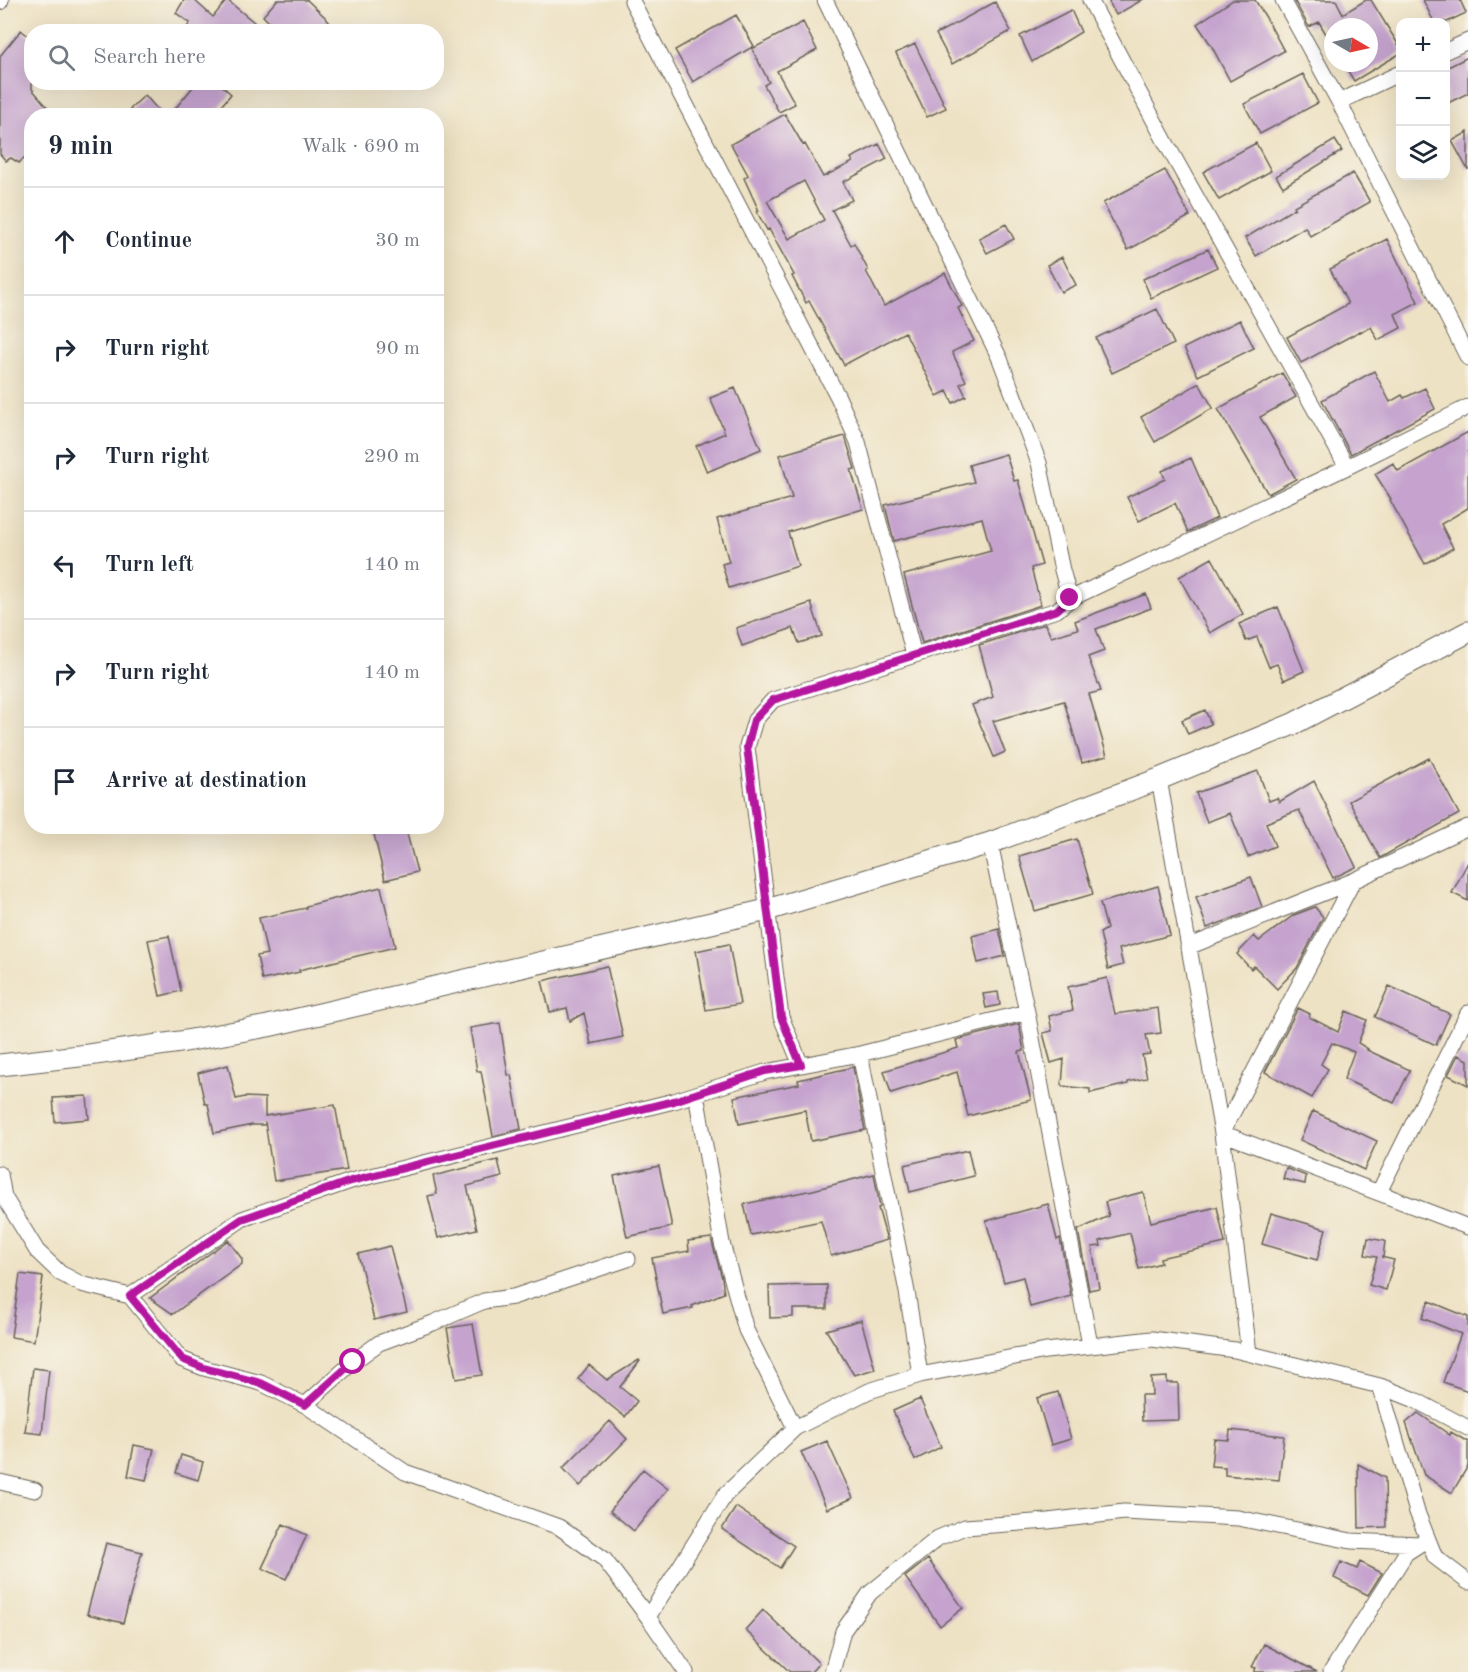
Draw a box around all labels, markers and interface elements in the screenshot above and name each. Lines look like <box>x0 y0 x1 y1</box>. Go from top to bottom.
north arrow <box>1324 18 1378 72</box>
map controls <box>1396 18 1450 180</box>
button: + <box>1396 18 1450 72</box>
search box <box>24 24 444 90</box>
icon: search <box>45 41 78 74</box>
text: Search here <box>93 46 206 68</box>
button: − <box>1396 72 1450 126</box>
button: layers <box>1396 126 1450 180</box>
text: 9 min <box>48 134 113 160</box>
text: Walk · 690 m <box>301 137 420 157</box>
icon: ahead <box>48 225 81 258</box>
text: Continue <box>105 230 192 252</box>
text: 30 m <box>375 231 420 251</box>
icon: right <box>48 333 81 366</box>
text: Turn right <box>105 338 209 360</box>
text: 90 m <box>375 339 420 359</box>
icon: right <box>48 441 81 474</box>
text: Turn right <box>105 446 209 468</box>
text: 290 m <box>364 447 420 467</box>
icon: left <box>48 549 81 582</box>
text: Turn left <box>105 554 194 576</box>
text: 140 m <box>364 555 420 575</box>
route end <box>1056 584 1082 610</box>
icon: right <box>48 657 81 690</box>
text: Turn right <box>105 662 209 684</box>
text: 140 m <box>364 663 420 683</box>
icon: arrive <box>48 765 81 798</box>
text: Arrive at destination <box>105 770 307 792</box>
route start <box>339 1348 365 1374</box>

